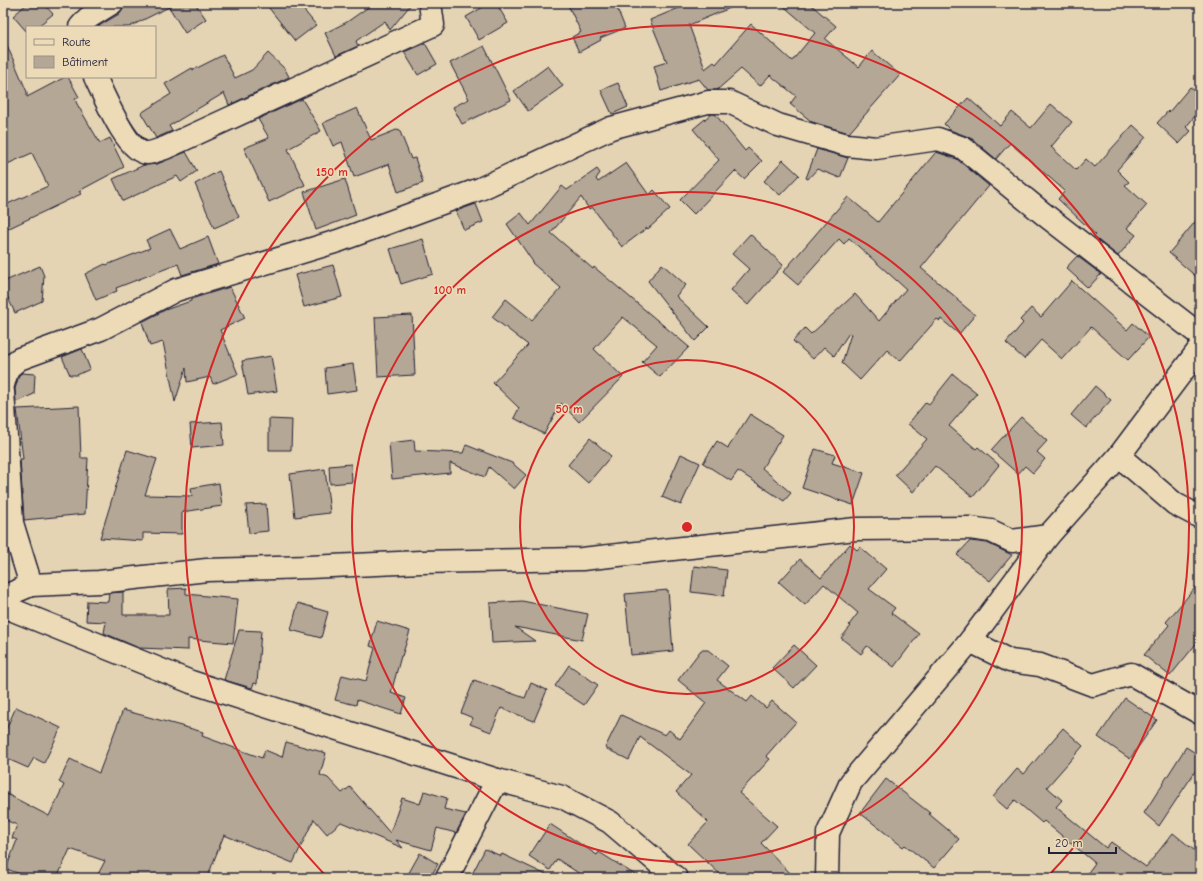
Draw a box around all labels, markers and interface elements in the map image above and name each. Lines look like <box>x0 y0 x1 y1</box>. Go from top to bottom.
legend <box>26 26 156 78</box>
text: Route <box>62 35 91 49</box>
text: Bâtiment <box>62 55 108 69</box>
text: 150 m <box>316 165 348 179</box>
text: 100 m <box>434 283 466 297</box>
text: 50 m <box>555 402 583 416</box>
centre of rings <box>680 520 694 534</box>
scale bar <box>1049 829 1116 855</box>
text: 20 m <box>1055 836 1083 850</box>

